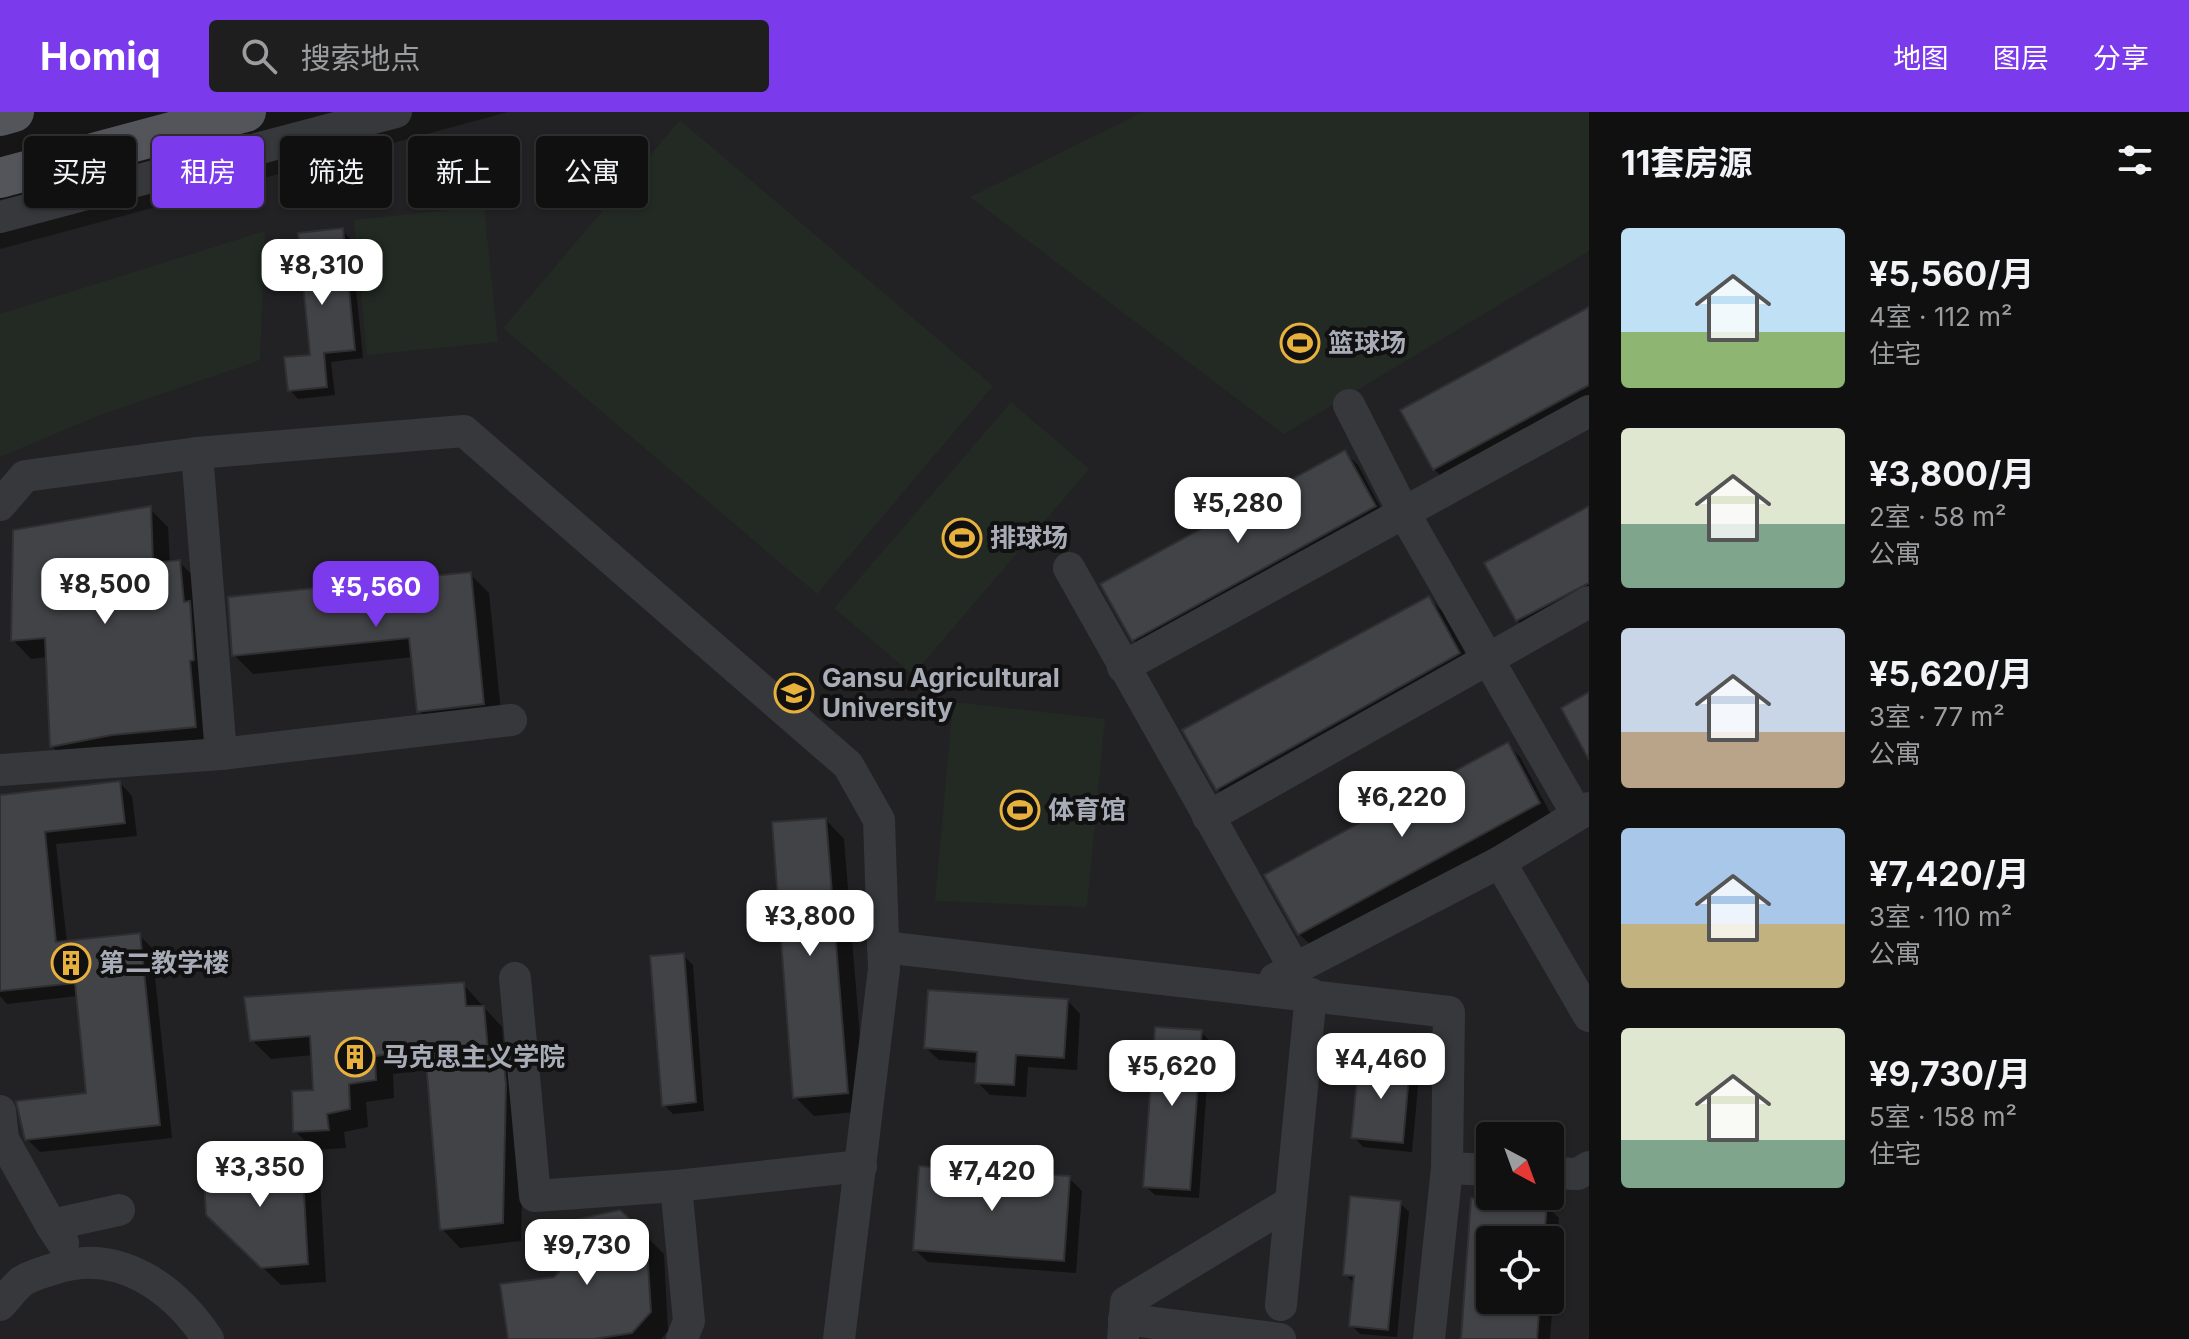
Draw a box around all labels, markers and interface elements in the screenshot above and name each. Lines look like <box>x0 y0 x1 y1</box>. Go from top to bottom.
search box <box>209 20 769 92</box>
text: Homiq <box>40 33 161 79</box>
icon: search <box>237 34 281 78</box>
text: 搜索地点 <box>301 40 421 76</box>
text: 地图 <box>1893 41 1949 75</box>
text: 图层 <box>1993 41 2049 75</box>
text: 分享 <box>2093 41 2149 75</box>
chip: 买房 <box>24 136 136 208</box>
chip: 租房 <box>152 136 264 208</box>
chip: 筛选 <box>280 136 392 208</box>
chip: 新上 <box>408 136 520 208</box>
chip: 公寓 <box>536 136 648 208</box>
icon: filters <box>2113 138 2157 182</box>
text: 11套房源 <box>1621 142 1752 183</box>
pin: ¥8,310 <box>257 239 387 307</box>
text: ¥8,310 <box>280 249 364 280</box>
text: ¥5,560/月 <box>1869 253 2034 294</box>
icon: home <box>1685 260 1781 356</box>
text: 4室 · 112 m² <box>1869 301 2013 332</box>
sports icon: 篮球场 <box>1279 322 1321 364</box>
place label: 篮球场 <box>1328 327 1406 358</box>
text: 住宅 <box>1869 338 1921 369</box>
text: ¥3,800/月 <box>1869 453 2035 494</box>
icon: home <box>1685 460 1781 556</box>
pin: ¥5,280 <box>1173 477 1303 545</box>
text: ¥5,280 <box>1193 487 1283 518</box>
text: 2室 · 58 m² <box>1869 501 2006 532</box>
sports icon: 排球场 <box>941 517 983 559</box>
place label: 排球场 <box>990 522 1068 553</box>
text: 公寓 <box>1869 538 1921 569</box>
pin: ¥8,500 <box>40 558 170 626</box>
pin: ¥5,560 <box>311 561 441 629</box>
text: ¥8,500 <box>59 568 151 599</box>
text: ¥5,560 <box>331 571 421 602</box>
text: ¥5,620/月 <box>1869 653 2033 694</box>
icon: home <box>1685 660 1781 756</box>
place label: Gansu Agricultural University <box>822 662 1060 723</box>
school or university icon: Gansu Agricultural University <box>773 672 815 714</box>
text: 3室 · 77 m² <box>1869 701 2005 732</box>
text: 公寓 <box>1869 738 1921 769</box>
pin: ¥6,220 <box>1337 771 1467 839</box>
text: ¥6,220 <box>1357 781 1447 812</box>
sports icon: 体育馆 <box>999 789 1041 831</box>
place label: 体育馆 <box>1048 794 1126 825</box>
text: ¥7,420/月 <box>1869 853 2030 894</box>
icon: home <box>1685 860 1781 956</box>
pin: ¥3,800 <box>745 890 875 958</box>
text: ¥3,800 <box>765 900 856 931</box>
text: 3室 · 110 m² <box>1869 901 2012 932</box>
text: 公寓 <box>1869 938 1921 969</box>
building icon: 第二教学楼 <box>50 942 92 984</box>
place label: 第二教学楼 <box>99 947 229 978</box>
pin: ¥4,460 <box>1316 1033 1446 1101</box>
building icon: 马克思主义学院 <box>334 1036 376 1078</box>
pin: ¥5,620 <box>1107 1040 1237 1108</box>
place label: 马克思主义学院 <box>383 1041 565 1072</box>
text: ¥4,460 <box>1335 1043 1427 1074</box>
text: ¥5,620 <box>1127 1050 1217 1081</box>
text: ¥9,730/月 <box>1869 1053 2031 1094</box>
icon: home <box>1685 1060 1781 1156</box>
text: 5室 · 158 m² <box>1869 1101 2017 1132</box>
north arrow <box>1476 1122 1564 1210</box>
map controls <box>1476 1122 1564 1314</box>
text: 住宅 <box>1869 1138 1921 1169</box>
pin: ¥3,350 <box>195 1141 325 1209</box>
pin: ¥7,420 <box>927 1145 1057 1213</box>
text: ¥3,350 <box>215 1151 305 1182</box>
text: ¥7,420 <box>949 1155 1035 1186</box>
pin: ¥9,730 <box>522 1219 652 1287</box>
button: locate <box>1476 1226 1564 1314</box>
text: ¥9,730 <box>543 1229 631 1260</box>

